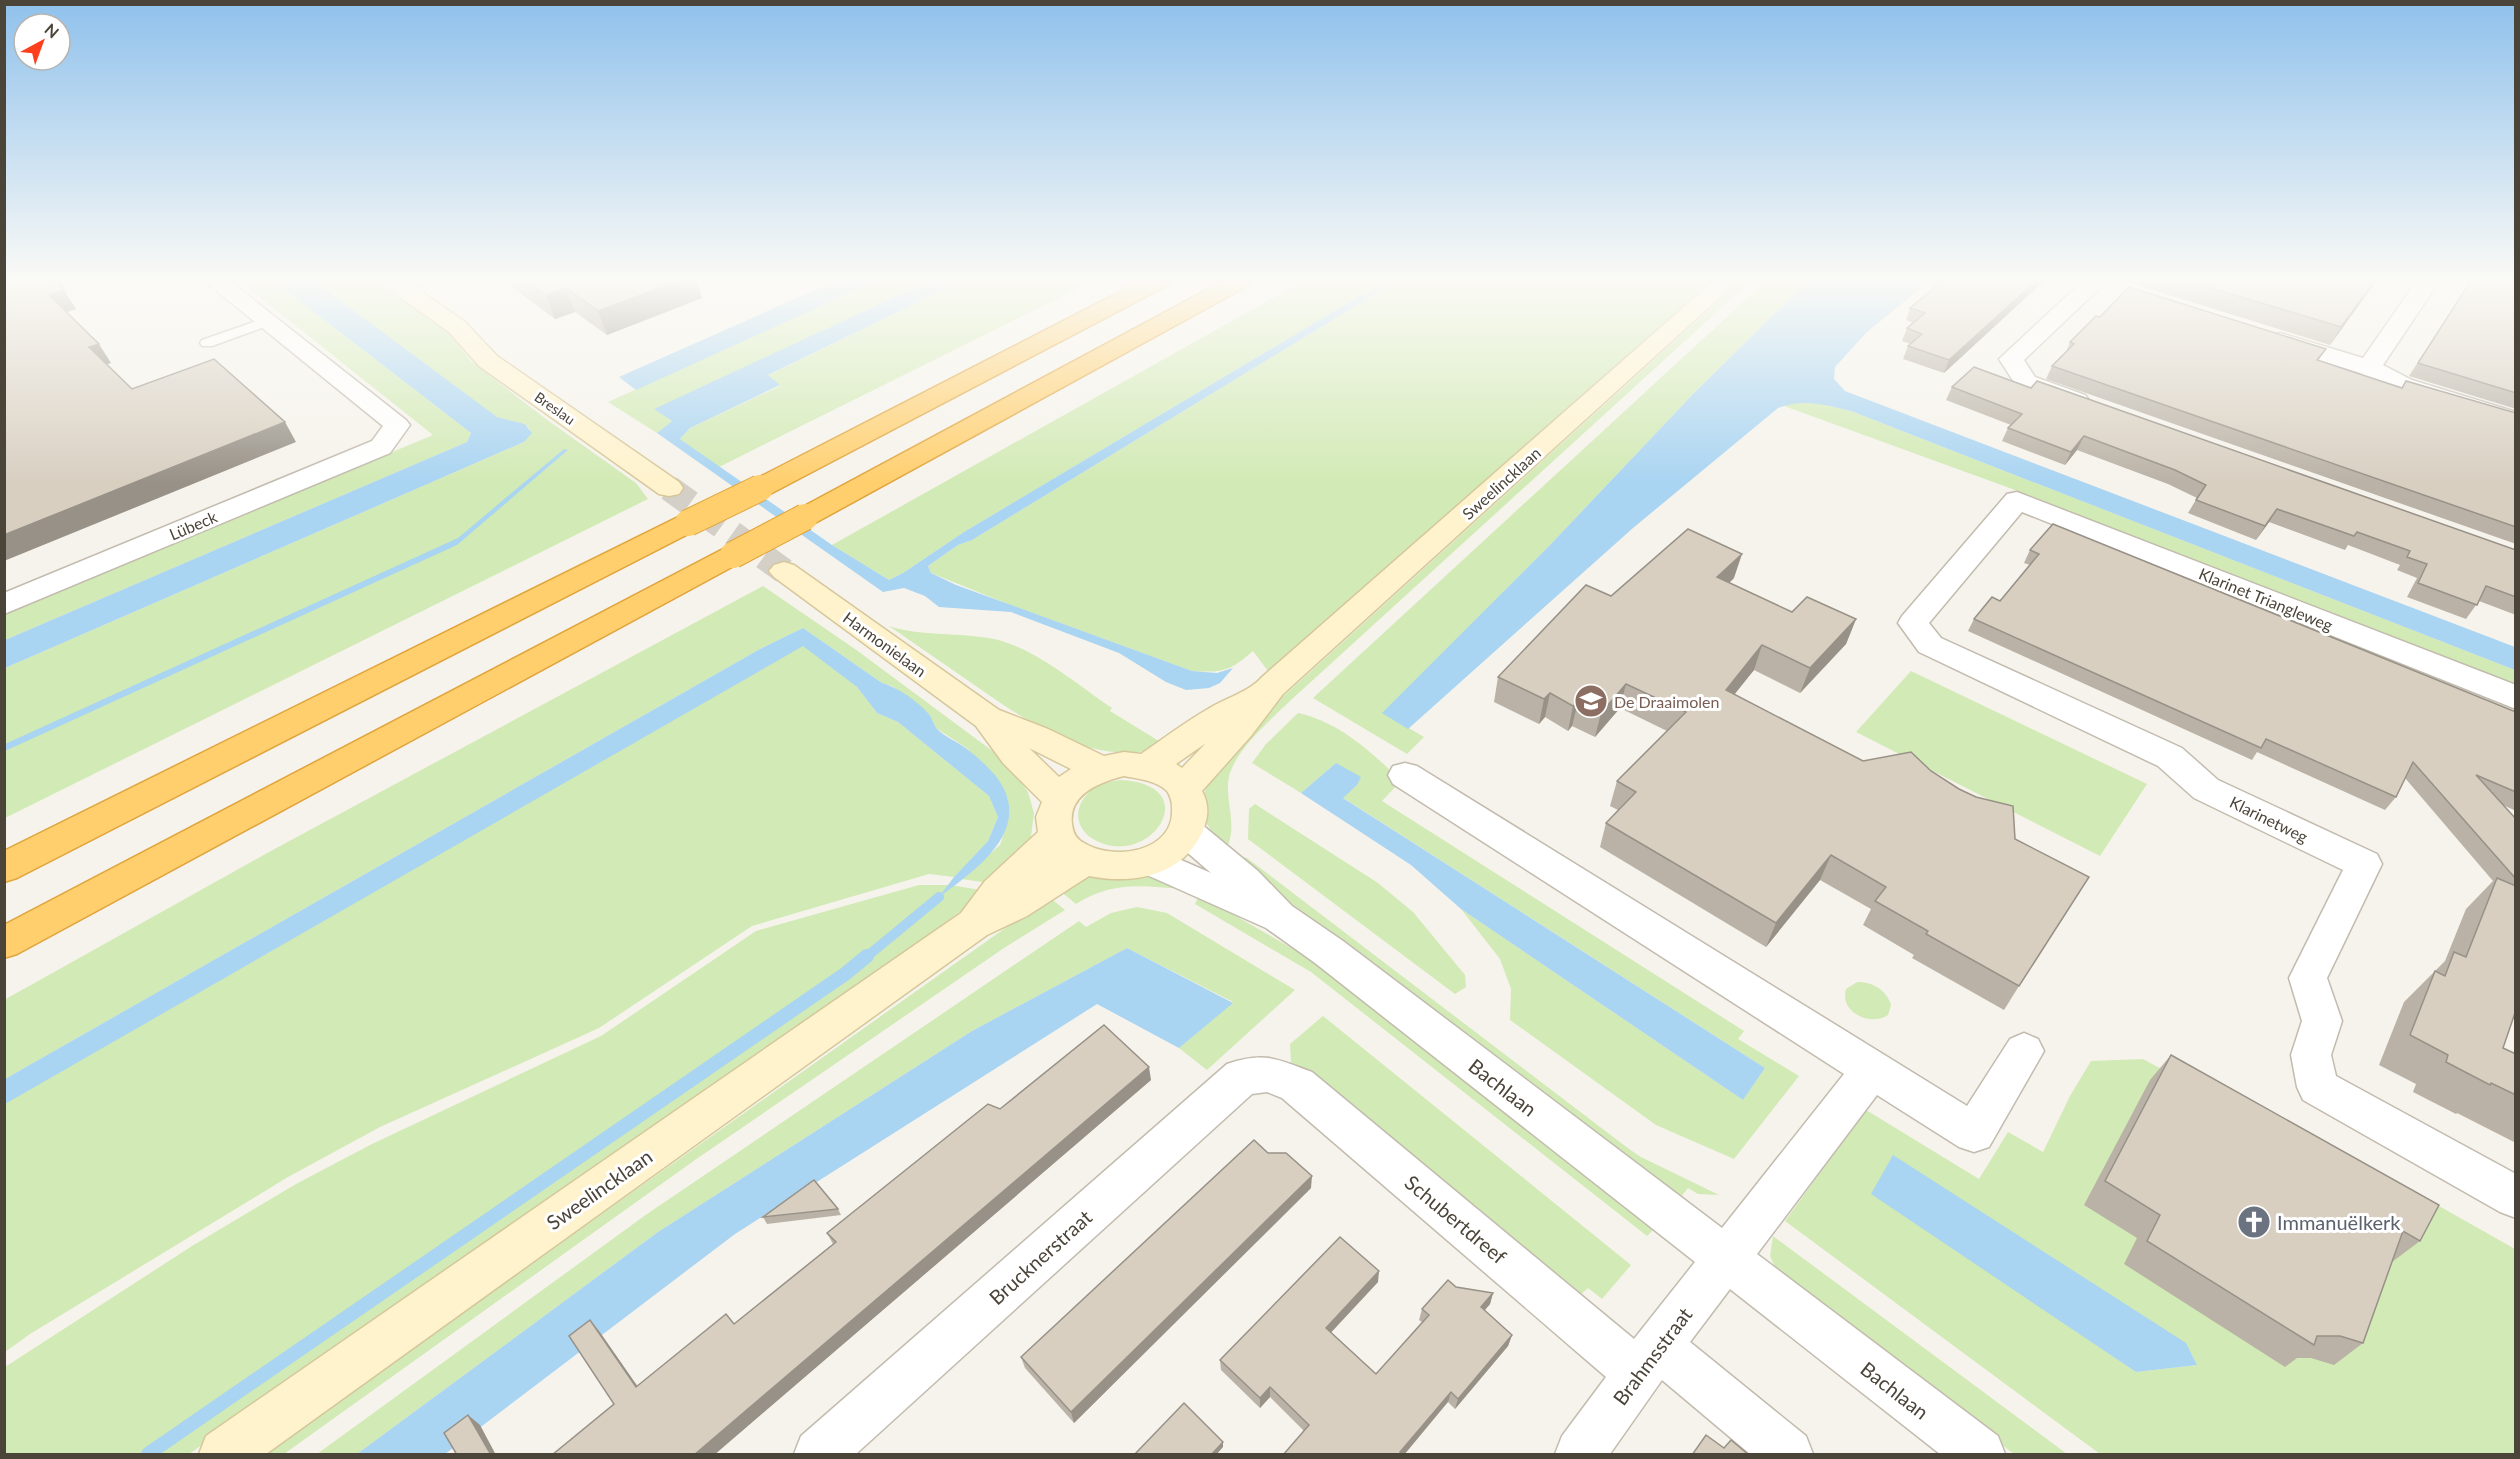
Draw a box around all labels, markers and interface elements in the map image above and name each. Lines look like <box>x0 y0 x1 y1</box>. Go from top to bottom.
north arrow <box>12 12 72 72</box>
text: N <box>41 19 63 42</box>
street label: Breslau <box>532 388 578 428</box>
street label: Sweelincklaan <box>1458 443 1544 523</box>
street label: Lübeck <box>166 506 220 543</box>
street label: Klarinet Triangleweg <box>2196 563 2336 635</box>
street label: Harmonielaan <box>840 608 930 680</box>
school or university icon: De Draaimolen <box>1573 683 1609 719</box>
place label: De Draaimolen <box>1614 692 1719 711</box>
street label: Klarinetweg <box>2227 792 2311 846</box>
street label: Bachlaan <box>1464 1053 1542 1121</box>
street label: Sweelincklaan <box>542 1144 656 1234</box>
street label: Schubertdreef <box>1400 1170 1512 1268</box>
church icon: Immanuëlkerk <box>2236 1204 2272 1240</box>
street label: Brucknerstraat <box>984 1205 1096 1309</box>
place label: Immanuëlkerk <box>2277 1210 2401 1234</box>
street label: Brahmsstraat <box>1608 1302 1696 1410</box>
street label: Bachlaan <box>1856 1356 1934 1424</box>

